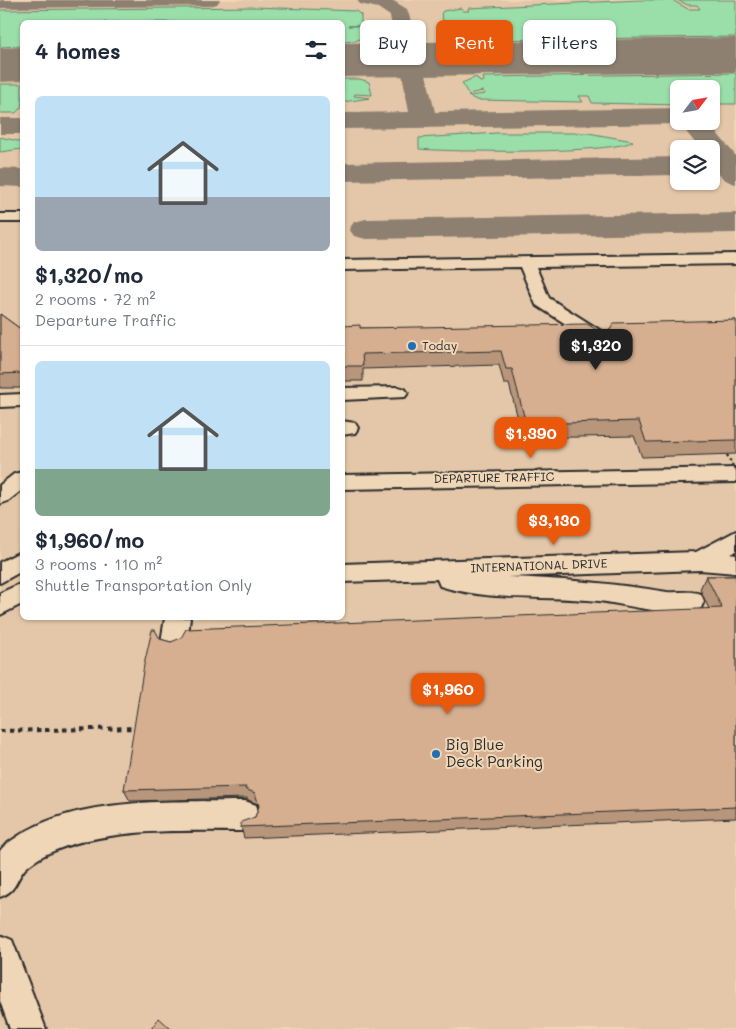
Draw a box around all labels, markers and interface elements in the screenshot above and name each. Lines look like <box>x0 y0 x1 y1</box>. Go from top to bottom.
chip: Buy <box>360 20 426 65</box>
chip: Rent <box>436 20 513 65</box>
chip: Filters <box>523 20 616 65</box>
icon: filters <box>302 36 330 64</box>
text: 4 homes <box>35 37 121 64</box>
north arrow <box>670 80 720 130</box>
map controls <box>670 80 720 190</box>
icon: home <box>138 128 228 218</box>
button: layers <box>670 140 720 190</box>
text: $1,320/mo <box>35 261 143 288</box>
text: 2 rooms · 72 m² <box>35 288 156 309</box>
text: Departure Traffic <box>35 309 176 330</box>
pin: $1,320 <box>555 328 637 371</box>
text: $1,320 <box>571 334 621 355</box>
place label: Today <box>422 337 457 353</box>
marker: Today <box>406 340 418 352</box>
icon: home <box>138 394 228 484</box>
pin: $1,390 <box>490 416 572 459</box>
text: $1,390 <box>505 422 557 443</box>
street label: DEPARTURE TRAFFIC <box>434 468 555 486</box>
pin: $3,130 <box>513 504 595 546</box>
text: $3,130 <box>528 509 580 530</box>
text: $1,960/mo <box>35 526 144 553</box>
text: 3 rooms · 110 m² <box>35 553 162 574</box>
street label: INTERNATIONAL DRIVE <box>470 555 608 575</box>
text: Shuttle Transportation Only <box>35 574 252 595</box>
pin: $1,960 <box>407 672 489 715</box>
text: $1,960 <box>422 678 474 699</box>
place label: Big Blue Deck Parking <box>446 734 543 771</box>
marker: Big Blue Deck Parking <box>430 748 442 760</box>

